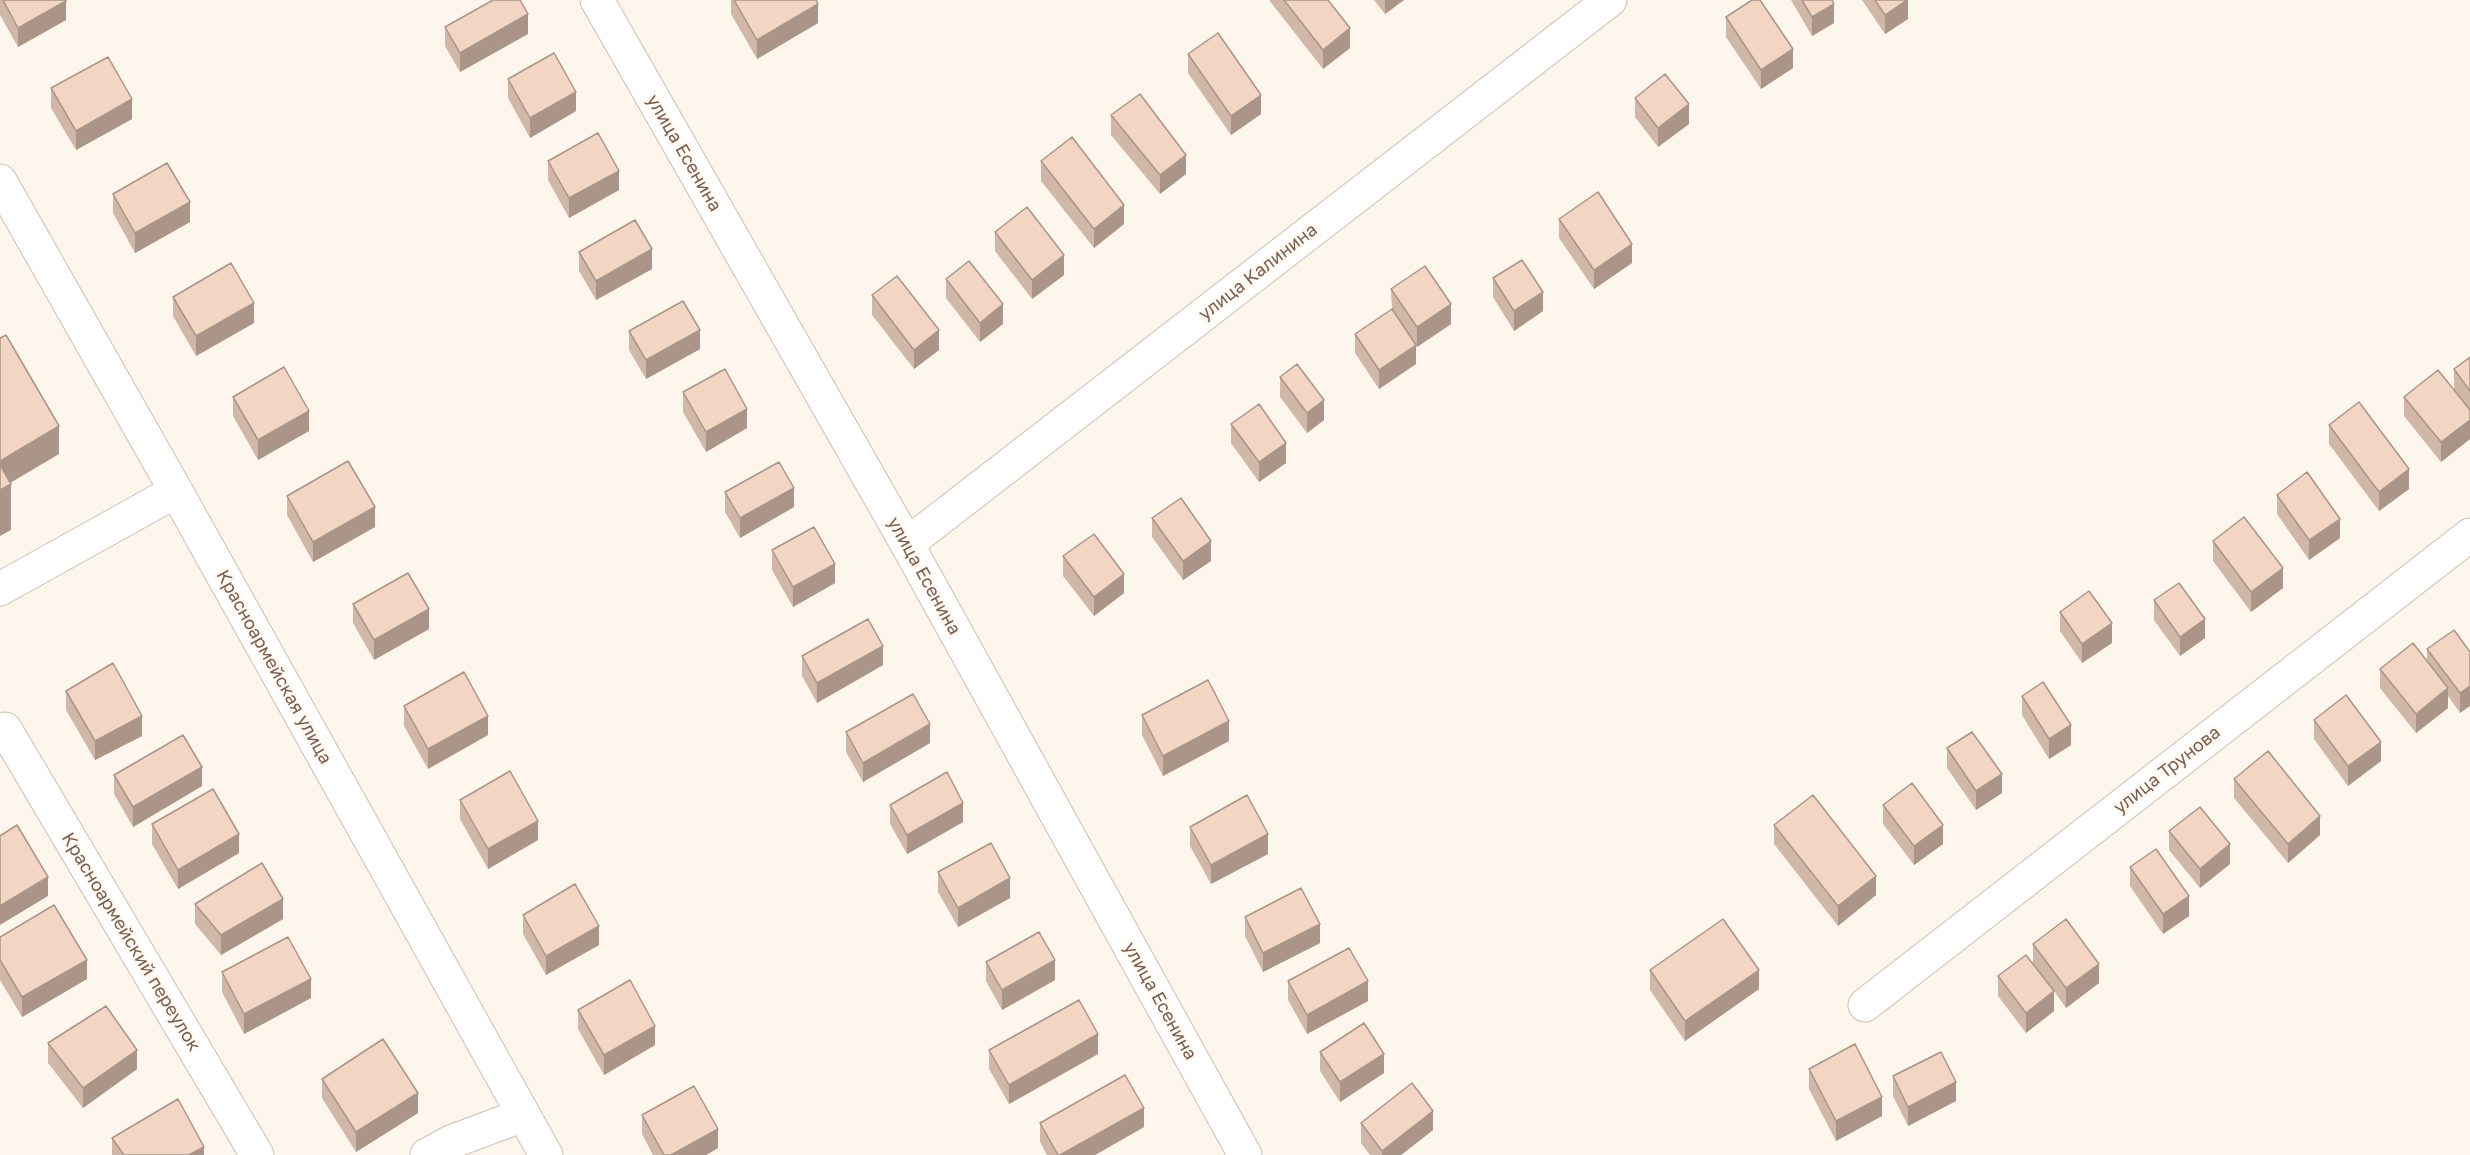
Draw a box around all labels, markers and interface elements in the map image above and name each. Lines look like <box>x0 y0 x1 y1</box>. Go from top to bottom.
street label: улица Есенина <box>642 91 726 215</box>
street label: улица Калинина <box>1194 219 1322 325</box>
street label: улица Есенина <box>883 513 965 639</box>
street label: Красноармейская улица <box>212 566 336 768</box>
street label: улица Трунова <box>2109 722 2225 818</box>
street label: Красноармейский переулок <box>57 829 205 1055</box>
street label: улица Есенина <box>1119 938 1201 1064</box>

